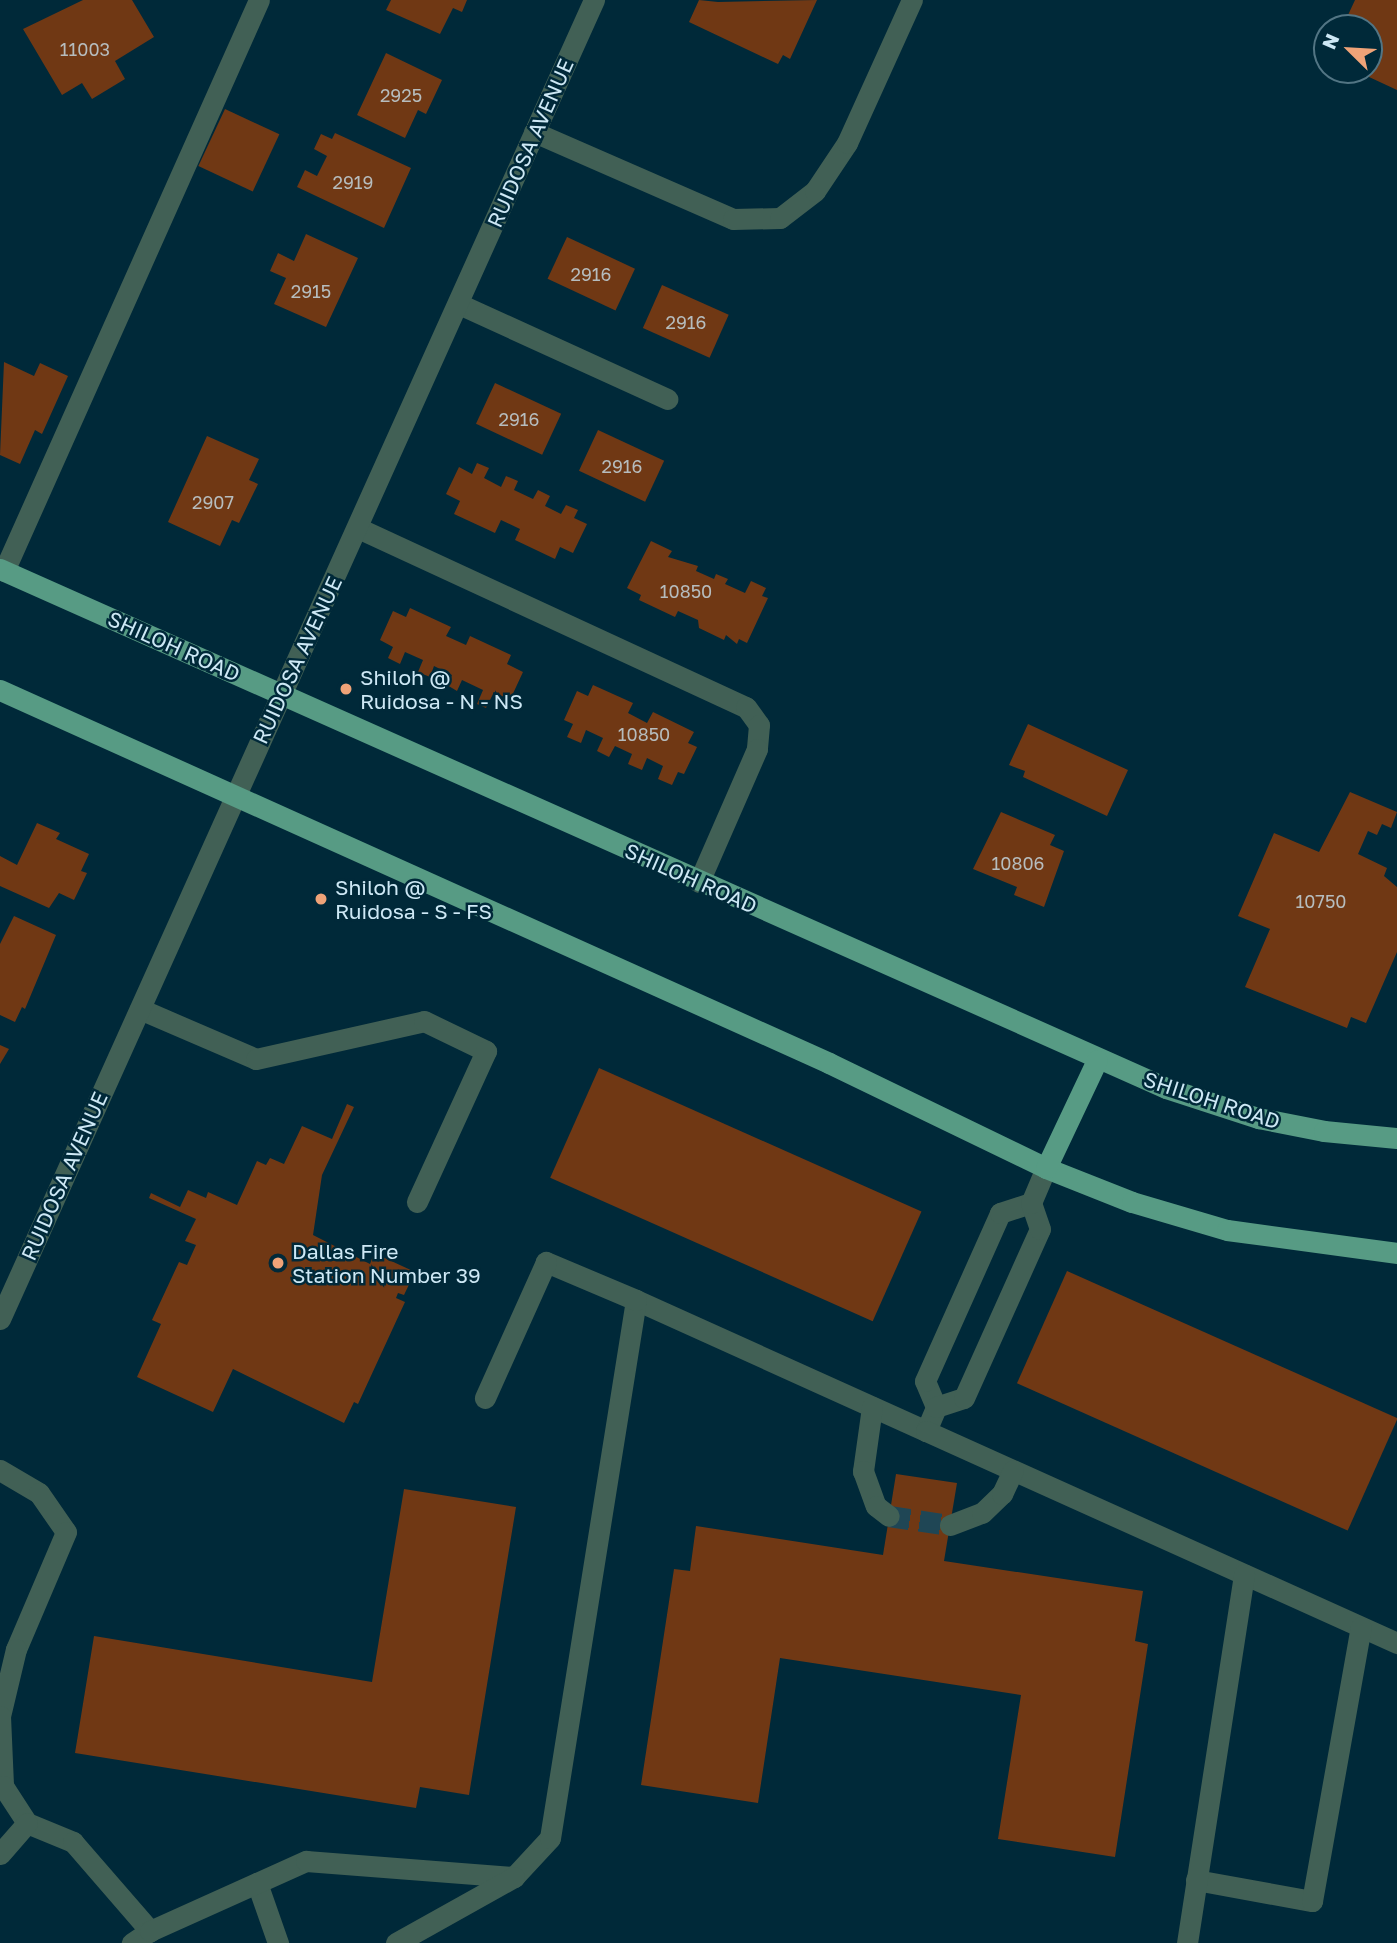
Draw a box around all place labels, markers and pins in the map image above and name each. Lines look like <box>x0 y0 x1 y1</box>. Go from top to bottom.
place label: Shiloh @ Ruidosa - N - NS <box>360 664 523 714</box>
marker: Shiloh @ Ruidosa - N - NS <box>338 681 354 697</box>
place label: Shiloh @ Ruidosa - S - FS <box>335 874 492 924</box>
marker: Shiloh @ Ruidosa - S - FS <box>313 891 329 907</box>
place label: Dallas Fire Station Number 39 <box>292 1238 481 1288</box>
marker: Dallas Fire Station Number 39 <box>270 1255 286 1271</box>

